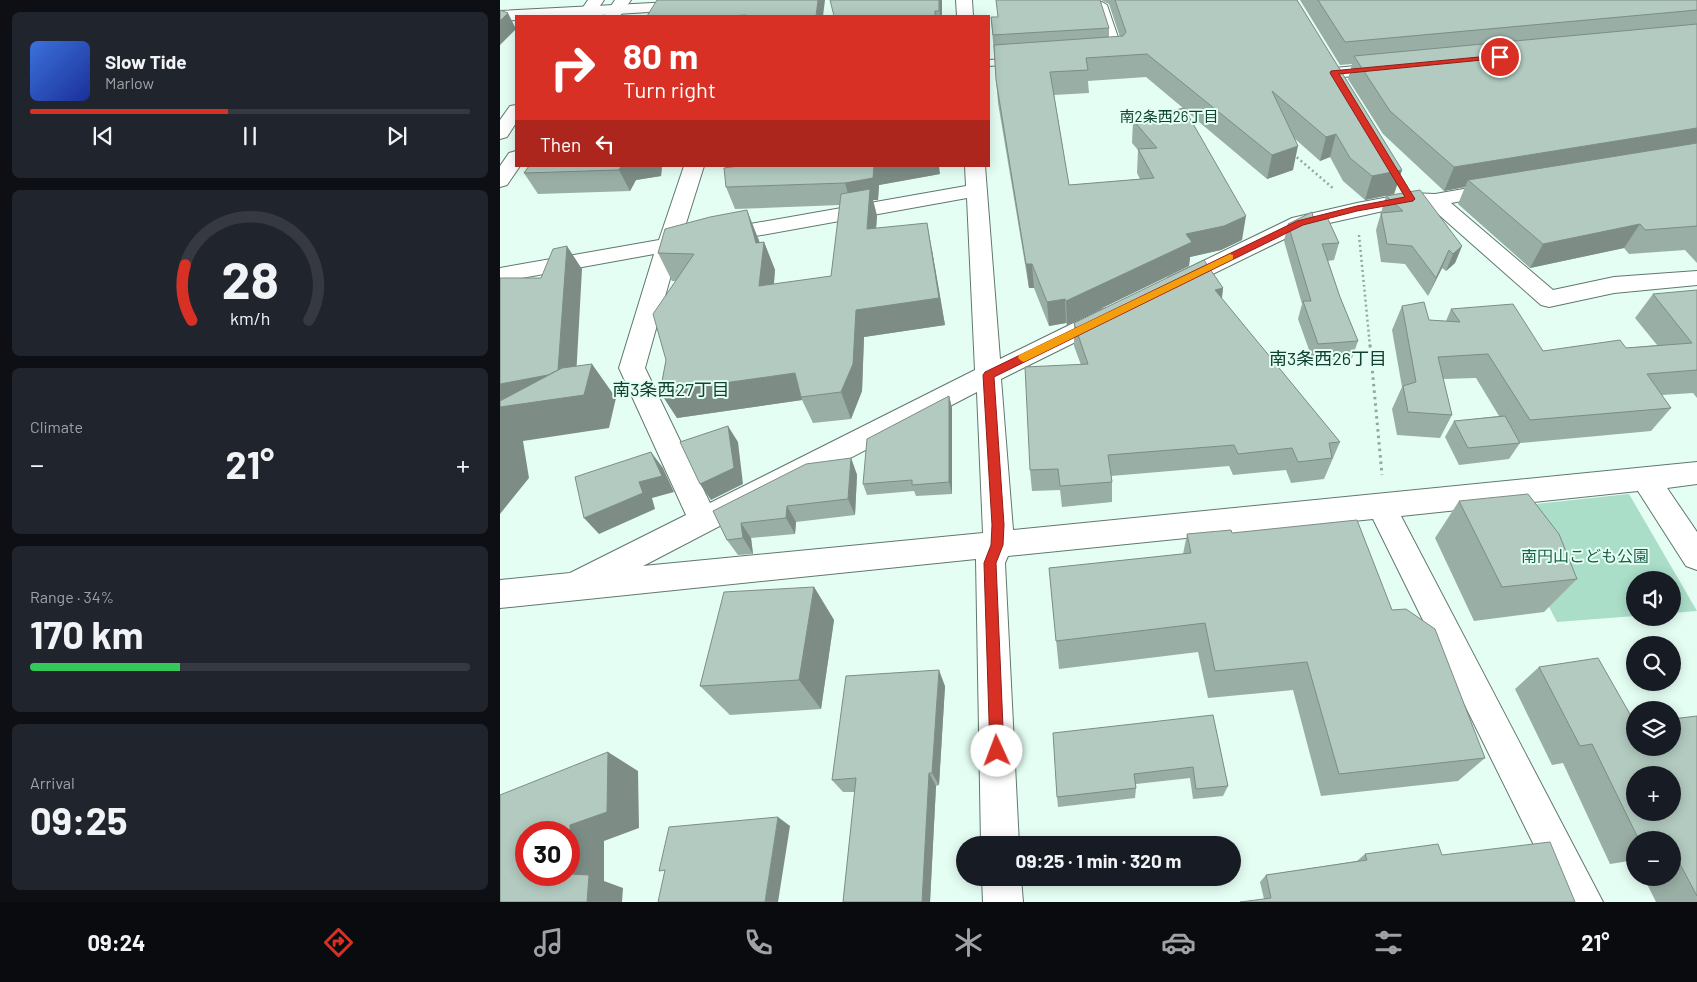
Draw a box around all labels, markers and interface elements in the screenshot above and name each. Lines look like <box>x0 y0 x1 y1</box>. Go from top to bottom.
text: 80 m <box>623 34 698 76</box>
icon: right <box>540 35 605 100</box>
pin <box>1479 36 1521 78</box>
icon: arrive <box>1486 43 1514 71</box>
text: Slow Tide <box>105 50 187 73</box>
text: Marlow <box>105 73 154 92</box>
text: Turn right <box>623 76 716 102</box>
district label: 南2条西26丁目 <box>1120 107 1218 125</box>
icon: previous <box>89 122 117 150</box>
icon: pause <box>236 122 264 150</box>
icon: next <box>383 122 411 150</box>
icon: left <box>591 130 619 158</box>
text: Then <box>540 133 581 156</box>
text: 28 <box>221 247 279 309</box>
text: km/h <box>230 307 270 329</box>
district label: 南3条西26丁目 <box>1269 347 1387 369</box>
district label: 南3条西27丁目 <box>612 378 730 400</box>
text: Climate <box>30 417 83 436</box>
text: 21° <box>226 441 274 487</box>
text: − <box>30 447 44 481</box>
text: + <box>456 447 470 481</box>
park label: 南円山こども公園 <box>1521 546 1649 565</box>
map controls <box>1626 571 1681 886</box>
button: sound <box>1626 571 1681 626</box>
text: Range · 34% <box>30 587 114 606</box>
text: 170 km <box>30 611 144 657</box>
button: search <box>1626 636 1681 691</box>
button: layers <box>1626 701 1681 756</box>
position arrow <box>970 724 1022 776</box>
button: + <box>1626 766 1681 821</box>
text: Arrival <box>30 773 75 792</box>
text: 09:25 <box>30 797 127 843</box>
speed limit sign: 30 <box>515 821 580 886</box>
button: − <box>1626 831 1681 886</box>
text: 09:25 · 1 min · 320 m <box>1016 849 1181 872</box>
icon: directions <box>321 925 356 960</box>
icon: music <box>531 925 566 960</box>
icon: phone <box>741 925 776 960</box>
icon: climate <box>951 925 986 960</box>
icon: car <box>1161 925 1196 960</box>
icon: filters <box>1371 925 1406 960</box>
text: 09:24 <box>88 929 145 955</box>
text: 21° <box>1581 929 1609 955</box>

